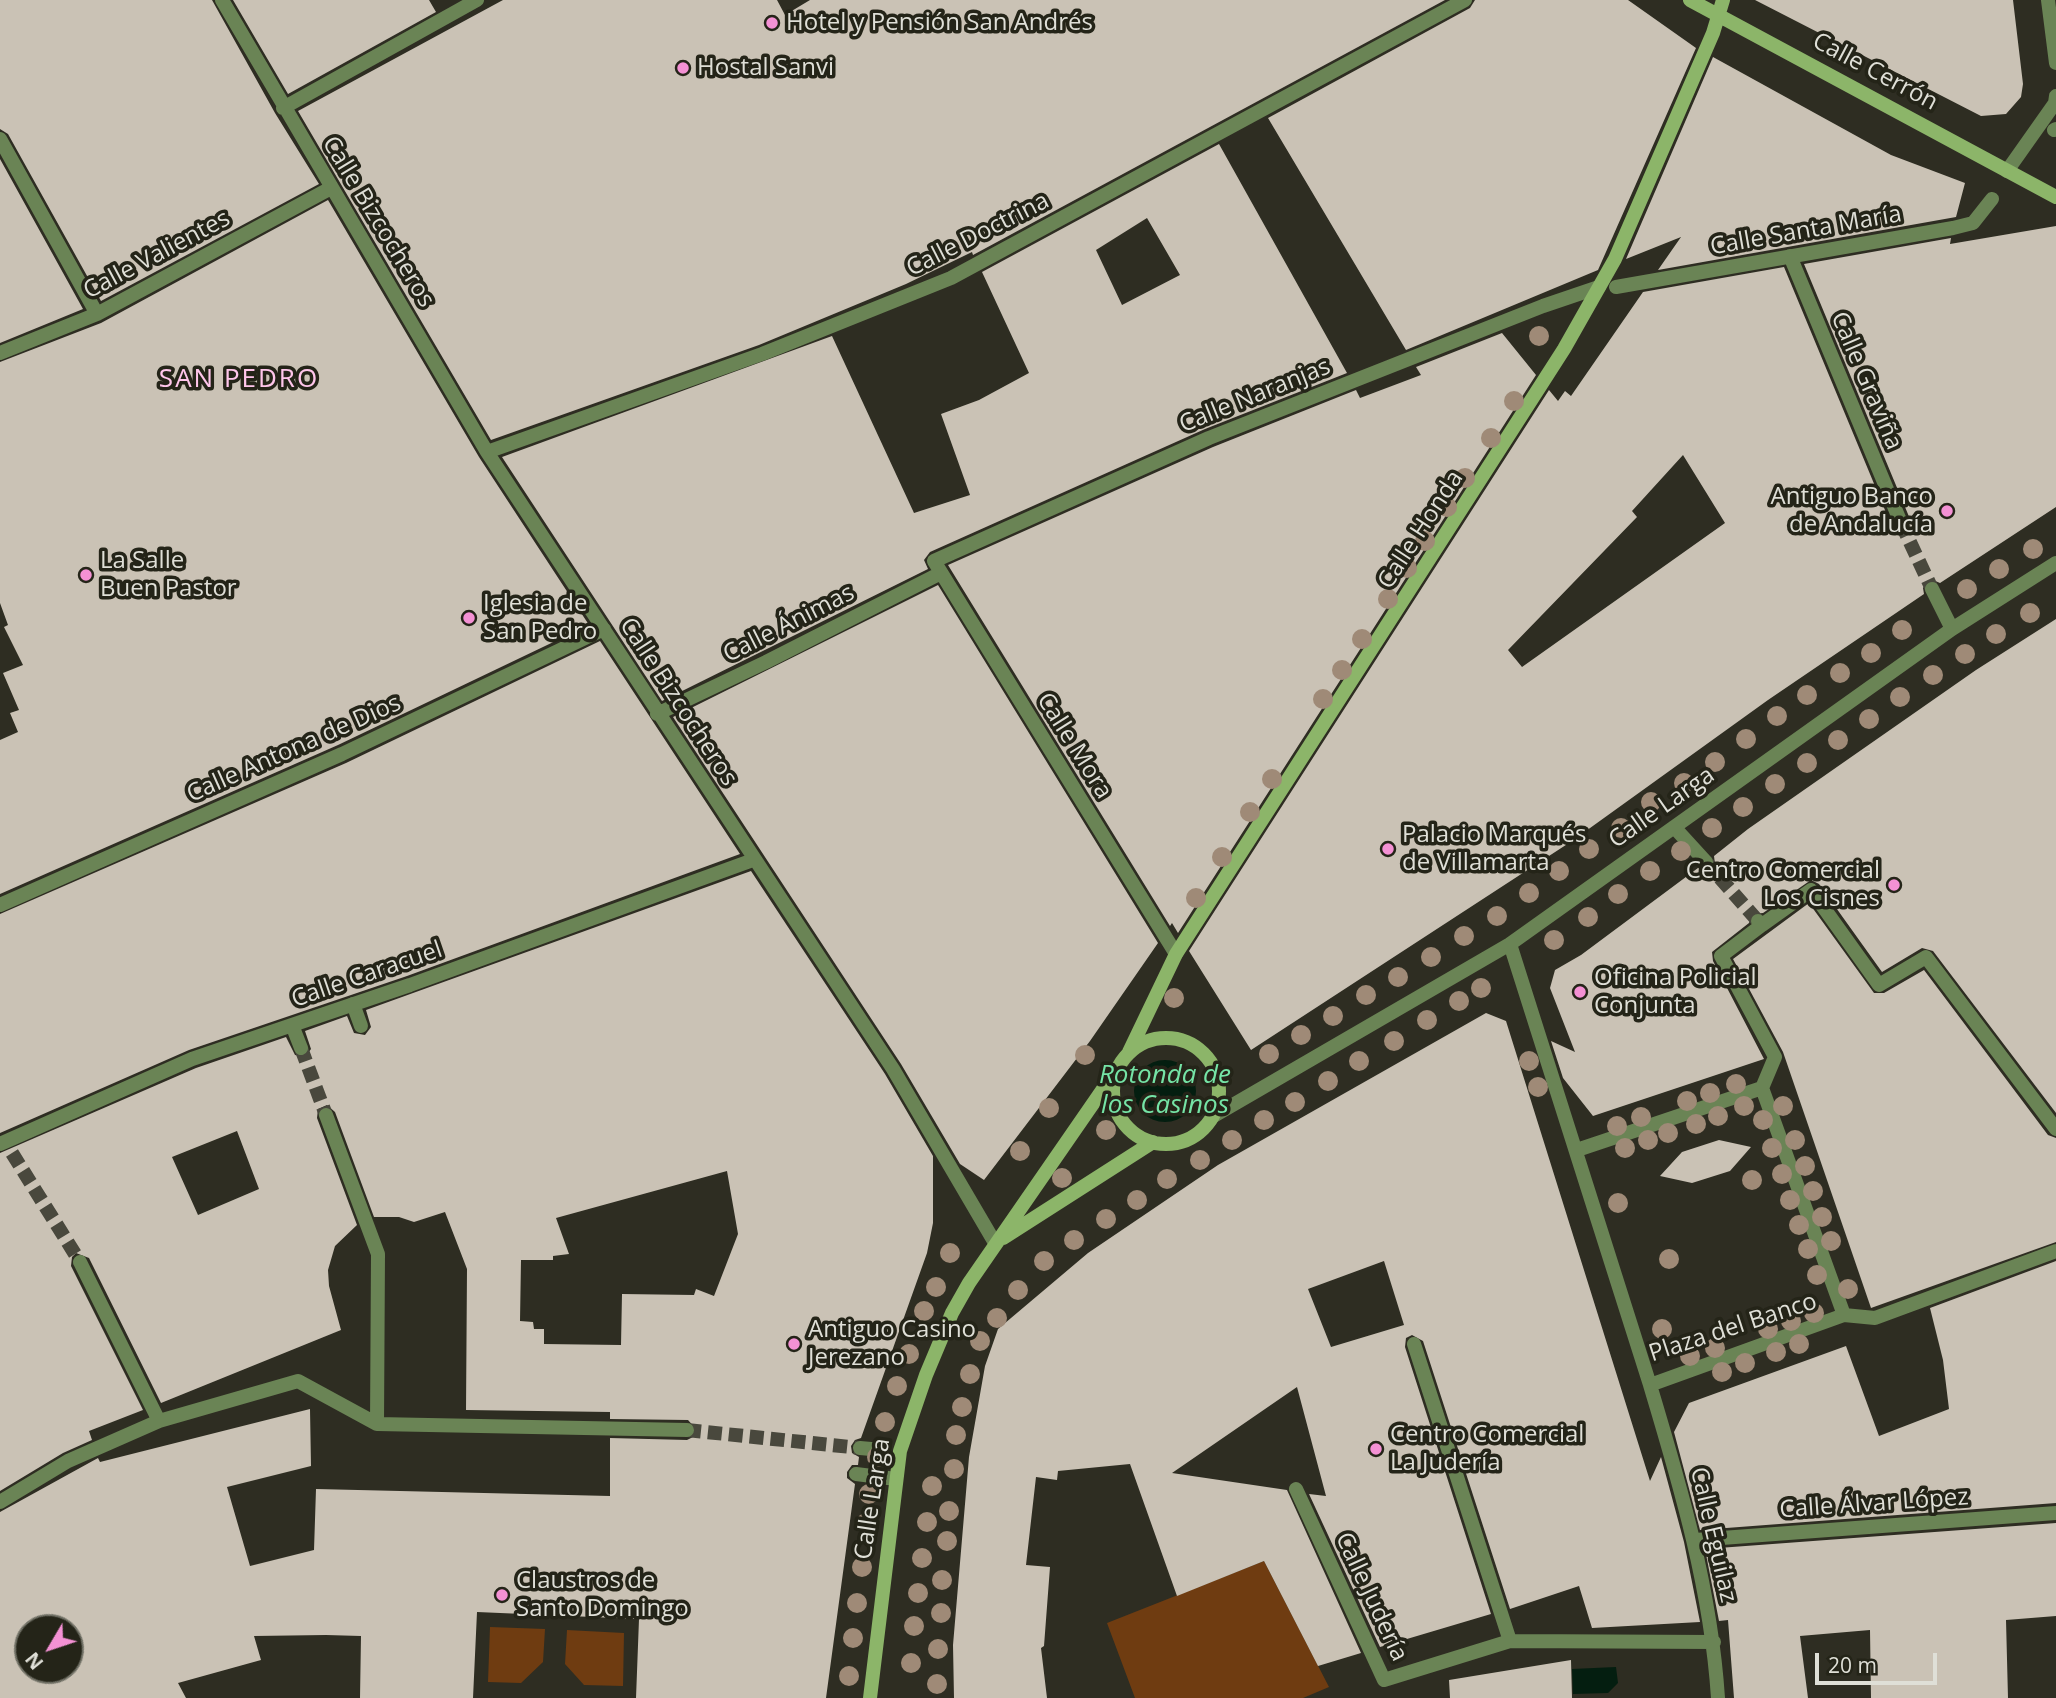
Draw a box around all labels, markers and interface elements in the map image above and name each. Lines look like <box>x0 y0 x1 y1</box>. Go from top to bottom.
place label: Hotel y Pensión San Andrés <box>786 9 1093 37</box>
marker: Hotel y Pensión San Andrés <box>764 15 780 31</box>
street label: Calle Cerrón <box>1807 27 1943 117</box>
place label: Hostal Sanvi <box>697 54 834 82</box>
marker: Hostal Sanvi <box>675 60 691 76</box>
street label: Calle Bizcocheros <box>316 131 440 313</box>
street label: Calle Doctrina <box>902 187 1054 283</box>
street label: Calle Santa María <box>1708 200 1904 262</box>
street label: Calle Valientes <box>79 204 235 306</box>
street label: Calle Graviña <box>1824 308 1908 454</box>
street label: Calle Naranjas <box>1175 353 1335 439</box>
district label: SAN PEDRO <box>160 364 318 396</box>
street label: Calle Honda <box>1372 465 1470 595</box>
place label: Antiguo Banco de Andalucía <box>1771 483 1933 539</box>
marker: Antiguo Banco de Andalucía <box>1939 503 1955 519</box>
place label: La Salle Buen Pastor <box>100 547 237 603</box>
marker: La Salle Buen Pastor <box>78 567 94 583</box>
street label: Calle Ánimas <box>719 579 859 669</box>
place label: Iglesia de San Pedro <box>483 590 597 646</box>
marker: Iglesia de San Pedro <box>461 610 477 626</box>
street label: Calle Bizcocheros <box>613 613 743 791</box>
street label: Calle Mora <box>1030 688 1118 804</box>
street label: Calle Antona de Dios <box>183 689 405 809</box>
street label: Calle Larga <box>1604 761 1720 855</box>
place label: Palacio Marqués de Villamarta <box>1402 821 1586 877</box>
marker: Palacio Marqués de Villamarta <box>1380 841 1396 857</box>
place label: Centro Comercial Los Cisnes <box>1686 857 1880 913</box>
marker: Centro Comercial Los Cisnes <box>1886 877 1902 893</box>
street label: Calle Caracuel <box>288 936 446 1014</box>
place label: Oficina Policial Conjunta <box>1594 964 1757 1020</box>
marker: Oficina Policial Conjunta <box>1572 984 1588 1000</box>
water label: Rotonda de los Casinos <box>1099 1060 1231 1122</box>
street label: Plaza del Banco <box>1646 1287 1820 1369</box>
place label: Antiguo Casino Jerezano <box>808 1316 976 1372</box>
marker: Antiguo Casino Jerezano <box>786 1336 802 1352</box>
place label: Centro Comercial La Judería <box>1390 1421 1584 1477</box>
street label: Calle Larga <box>849 1436 897 1562</box>
marker: Centro Comercial La Judería <box>1368 1441 1384 1457</box>
street label: Calle Eguilaz <box>1683 1464 1743 1606</box>
street label: Calle Álvar López <box>1779 1483 1969 1525</box>
street label: Calle Judería <box>1329 1528 1413 1666</box>
place label: Claustros de Santo Domingo <box>516 1567 689 1623</box>
marker: Claustros de Santo Domingo <box>494 1587 510 1603</box>
north arrow <box>14 1614 84 1684</box>
scale bar <box>1818 1638 1940 1682</box>
text: N <box>19 1647 49 1675</box>
text: 20 m <box>1828 1651 1877 1679</box>

